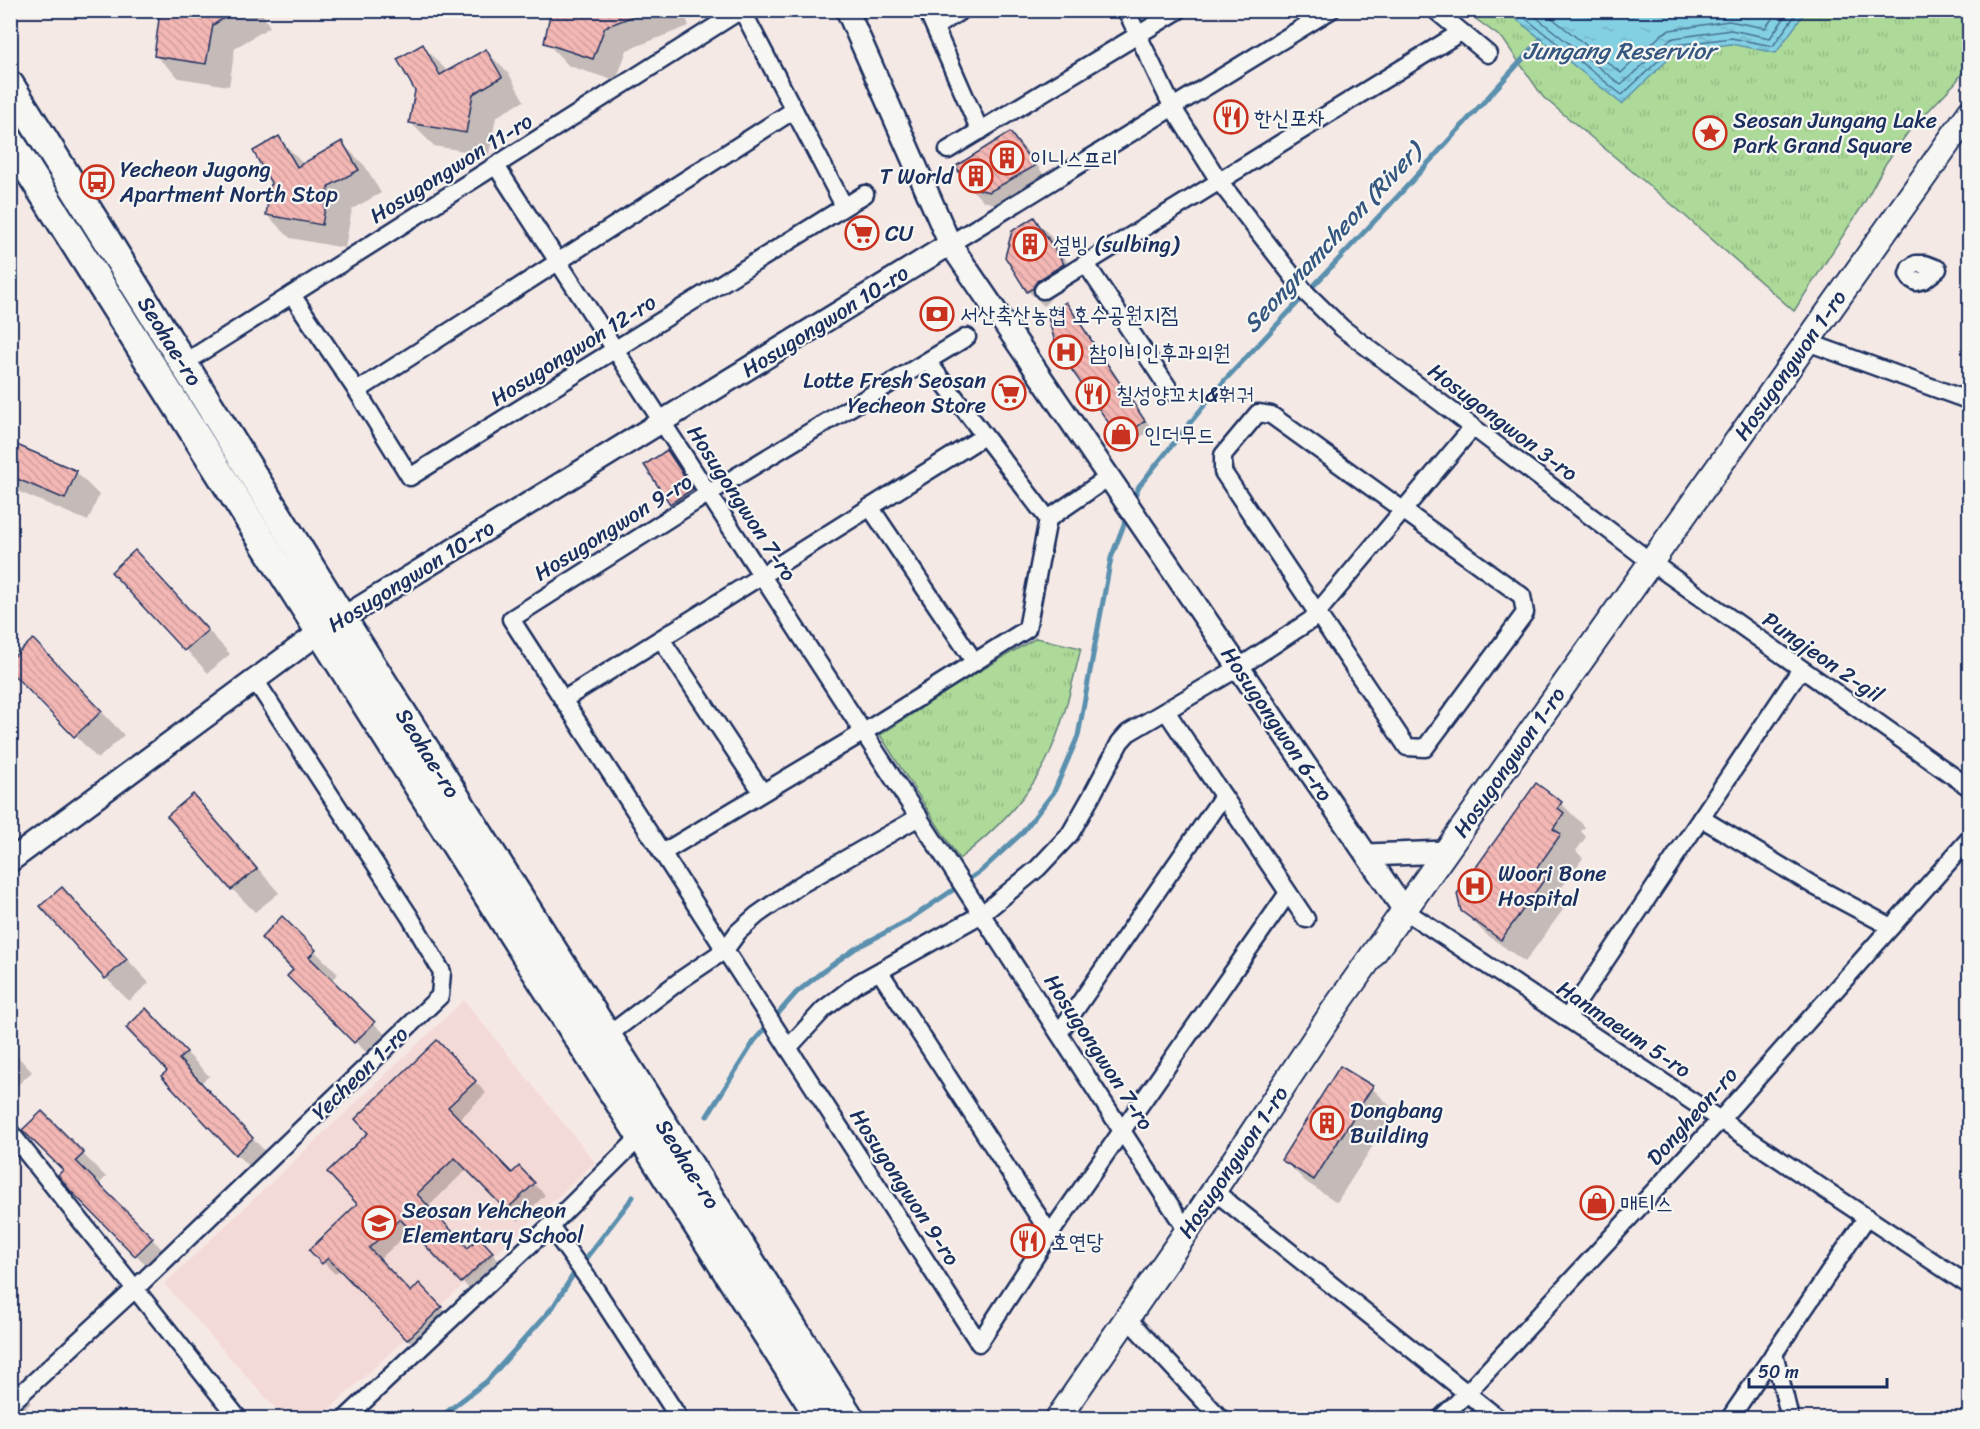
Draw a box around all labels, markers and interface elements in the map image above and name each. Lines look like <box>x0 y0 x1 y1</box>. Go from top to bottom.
water label: Jungang Reservior <box>1523 30 1719 72</box>
place label: 한신포차 <box>1254 98 1325 137</box>
restaurant icon: 한신포차 <box>1213 99 1249 135</box>
place label: Seosan Jungang Lake Park Grand Square <box>1733 101 1937 165</box>
street label: Hosugongwon 11-ro <box>361 102 541 234</box>
place icon: Seosan Jungang Lake Park Grand Square <box>1692 115 1728 151</box>
water label: Seongnamcheon (River) <box>1232 130 1435 343</box>
place label: 이니스프리 <box>1030 139 1119 178</box>
building icon: 이니스프리 <box>989 140 1025 176</box>
place label: Yecheon Jugong Apartment North Stop <box>119 150 338 214</box>
place label: T World <box>880 157 954 196</box>
building icon: T World <box>958 158 994 194</box>
bus stop icon: Yecheon Jugong Apartment North Stop <box>79 164 115 200</box>
place label: CU <box>885 214 914 253</box>
supermarket icon: CU <box>844 215 880 251</box>
place label: 설빙 (sulbing) <box>1053 225 1180 264</box>
building icon: 설빙 (sulbing) <box>1012 226 1048 262</box>
street label: Hosugongwon 10-ro <box>733 254 917 388</box>
street label: Hosugongwon 1-ro <box>1723 281 1857 449</box>
street label: Hosugongwon 12-ro <box>482 283 664 417</box>
street label: Seohae-ro <box>127 288 213 394</box>
place label: 서산축산농협 호수공원지점 <box>960 295 1178 334</box>
bank icon: 서산축산농협 호수공원지점 <box>919 296 955 332</box>
place label: 참이비인후과의원 <box>1089 333 1231 372</box>
hospital icon: 참이비인후과의원 <box>1048 334 1084 370</box>
street label: Hosugongwon 3-ro <box>1419 352 1587 492</box>
place label: Lotte Fresh Seosan Yecheon Store <box>803 361 986 425</box>
supermarket icon: Lotte Fresh Seosan Yecheon Store <box>991 375 1027 411</box>
place label: 칠성양꼬치&훠궈 <box>1116 375 1254 414</box>
restaurant icon: 칠성양꼬치&훠궈 <box>1075 376 1111 412</box>
place label: 인더무드 <box>1144 415 1215 454</box>
shop icon: 인더무드 <box>1103 416 1139 452</box>
street label: Hosugongwon 7-ro <box>676 417 808 589</box>
street label: Hosugongwon 9-ro <box>526 462 700 592</box>
street label: Hosugongwon 10-ro <box>319 509 503 643</box>
street label: Pungjeon 2-gil <box>1754 601 1892 714</box>
street label: Hosugongwon 6-ro <box>1210 638 1344 810</box>
street label: Hosugongwon 1-ro <box>1442 678 1576 846</box>
street label: Seohae-ro <box>385 700 471 806</box>
place label: Woori Bone Hospital <box>1498 854 1607 918</box>
hospital icon: Woori Bone Hospital <box>1457 868 1493 904</box>
street label: Hosugongwon 7-ro <box>1033 966 1165 1138</box>
street label: Hanmaeum 5-ro <box>1549 969 1699 1089</box>
street label: Yecheon 1-ro <box>302 1016 418 1130</box>
street label: Dongheon-ro <box>1636 1057 1748 1175</box>
street label: Hosugongwon 1-ro <box>1167 1077 1299 1247</box>
place label: Dongbang Building <box>1350 1091 1443 1155</box>
street label: Hosugongwon 9-ro <box>839 1100 971 1274</box>
building icon: Dongbang Building <box>1309 1105 1345 1141</box>
street label: Seohae-ro <box>645 1111 731 1217</box>
place label: 매티스 <box>1620 1184 1673 1223</box>
shop icon: 매티스 <box>1579 1185 1615 1221</box>
place label: Seosan Yehcheon Elementary School <box>402 1191 584 1255</box>
school or university icon: Seosan Yehcheon Elementary School <box>361 1205 397 1241</box>
place label: 호연당 <box>1051 1222 1104 1261</box>
restaurant icon: 호연당 <box>1010 1223 1046 1259</box>
scale bar <box>1749 1351 1887 1389</box>
text: 50 m <box>1758 1356 1799 1388</box>

